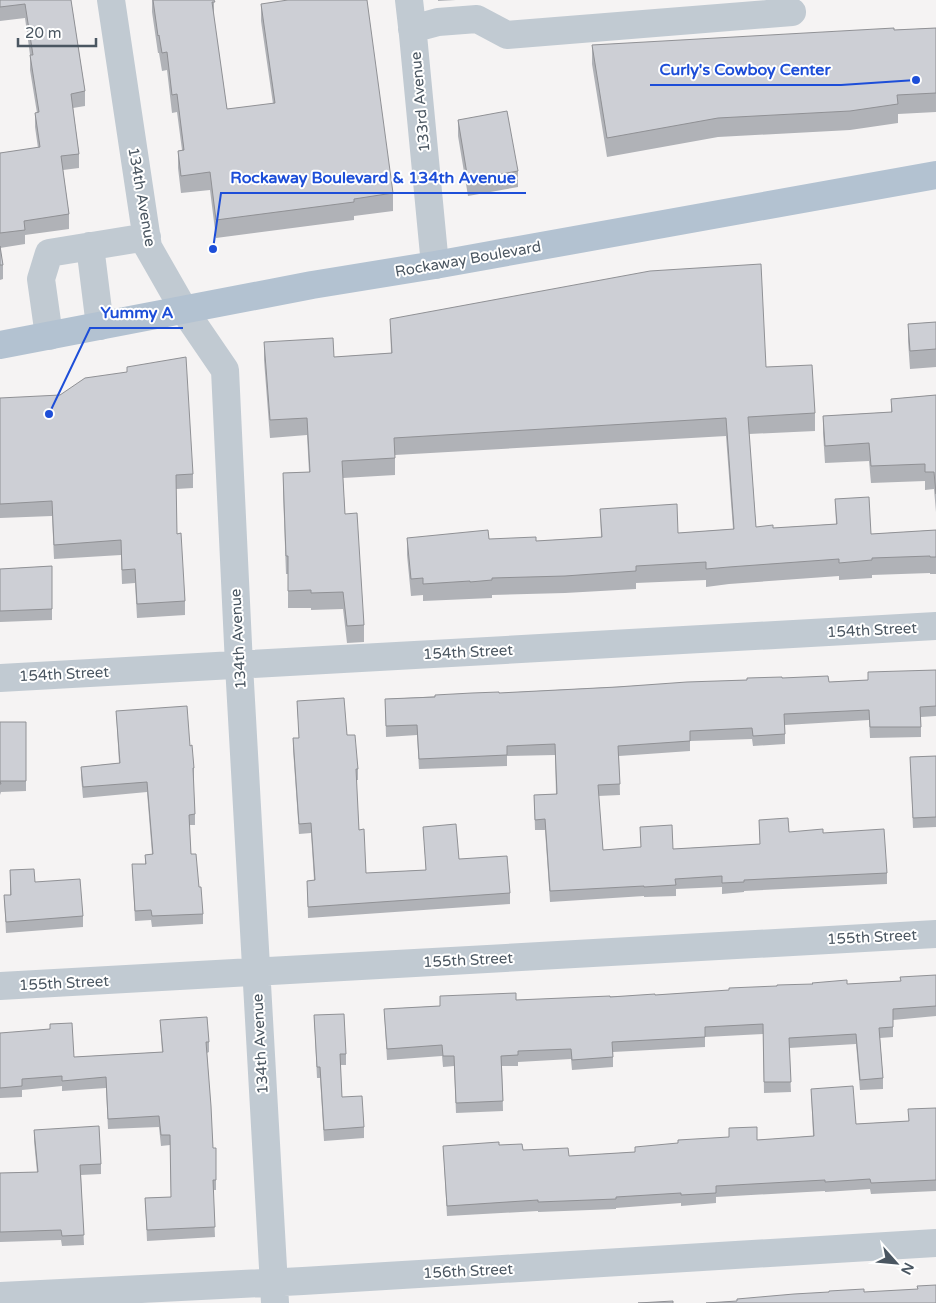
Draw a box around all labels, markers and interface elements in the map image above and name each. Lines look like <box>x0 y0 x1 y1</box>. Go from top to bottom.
scale bar <box>18 15 95 47</box>
text: 20 m <box>25 24 62 42</box>
street label: 133rd Avenue <box>407 51 433 153</box>
callout: Curly's Cowboy Center <box>650 54 841 85</box>
text: Curly's Cowboy Center <box>659 60 831 80</box>
street label: 134th Avenue <box>124 146 160 248</box>
callout: Rockaway Boulevard & 134th Avenue <box>221 162 526 193</box>
text: Rockaway Boulevard & 134th Avenue <box>230 168 516 188</box>
street label: Rockaway Boulevard <box>393 237 543 281</box>
callout: Yummy A <box>90 297 183 328</box>
text: Yummy A <box>101 303 173 323</box>
street label: 134th Avenue <box>226 588 250 690</box>
street label: 154th Street <box>827 619 918 641</box>
street label: 154th Street <box>423 641 514 663</box>
street label: 154th Street <box>19 663 110 685</box>
street label: 155th Street <box>827 926 918 948</box>
street label: 155th Street <box>423 949 514 971</box>
street label: 155th Street <box>19 972 110 994</box>
street label: 134th Avenue <box>248 993 272 1095</box>
north arrow <box>871 1238 921 1288</box>
street label: 156th Street <box>423 1260 514 1282</box>
text: N <box>897 1260 917 1278</box>

